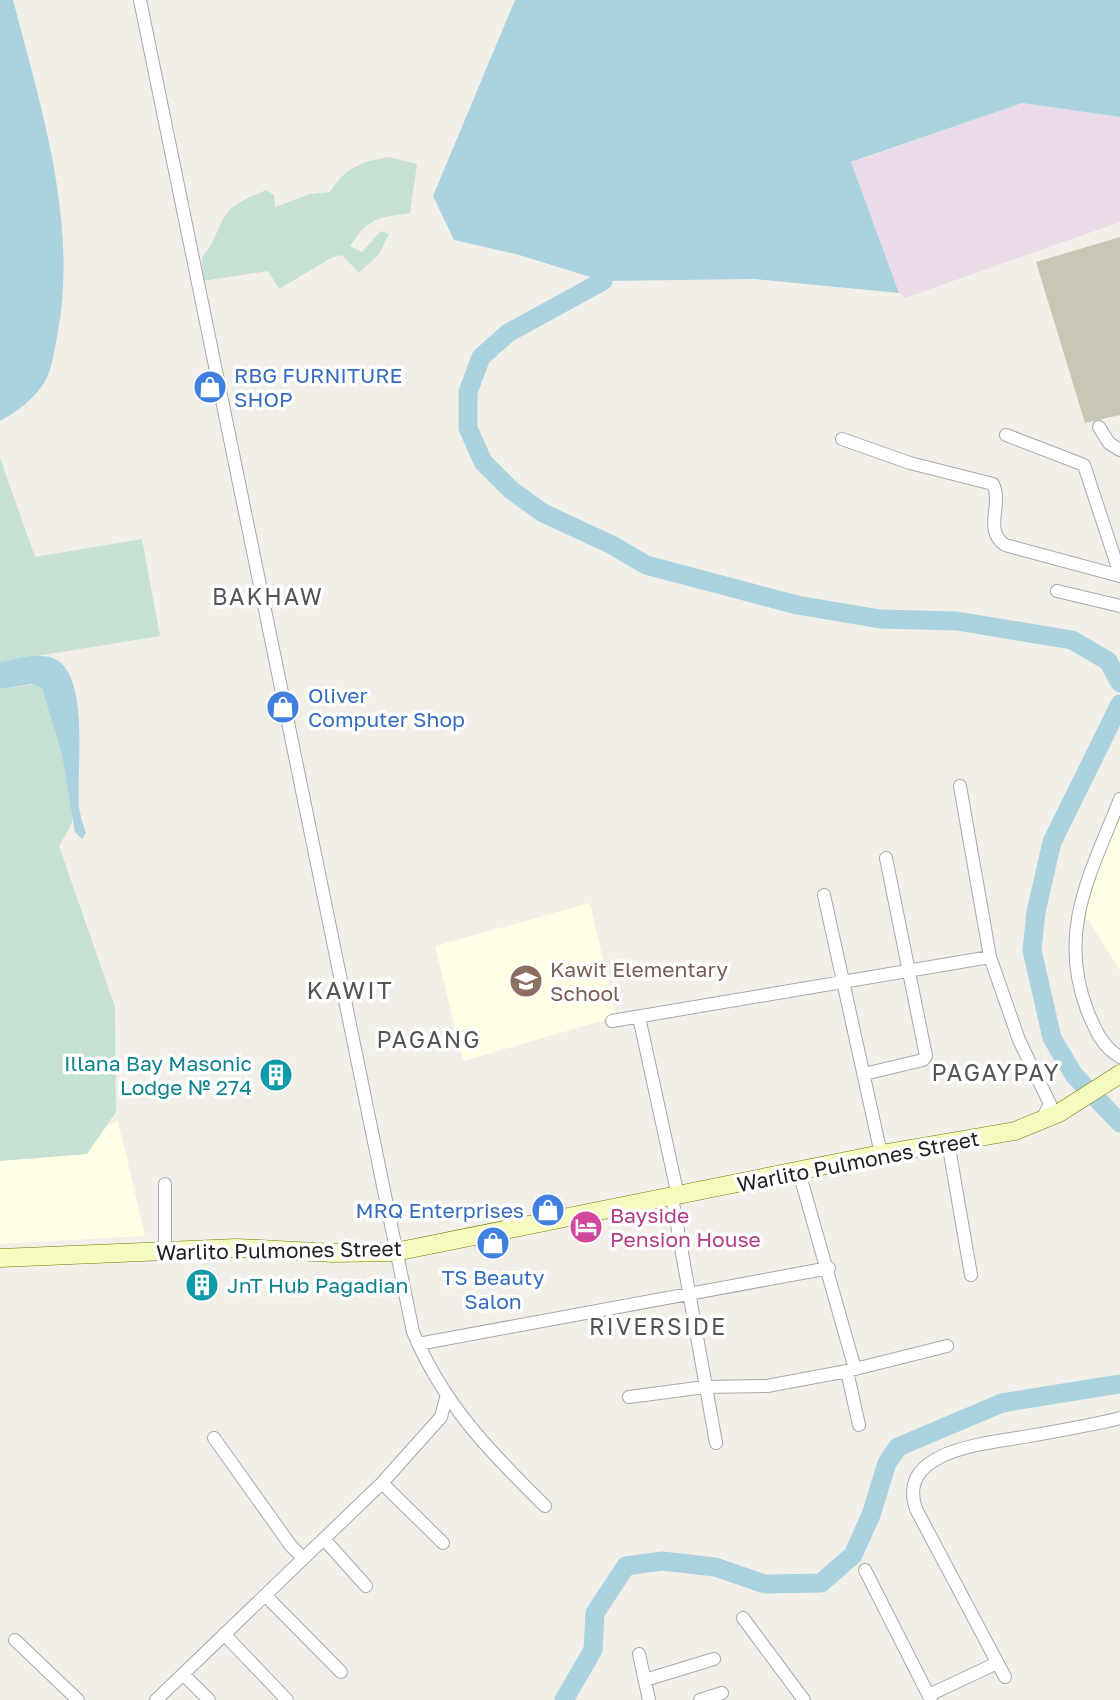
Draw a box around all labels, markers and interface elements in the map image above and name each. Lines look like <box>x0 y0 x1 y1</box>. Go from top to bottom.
place label: RBG FURNITURE SHOP <box>234 362 402 412</box>
shop icon: RBG FURNITURE SHOP <box>191 368 229 406</box>
district label: BAKHAW <box>212 582 324 610</box>
place label: Oliver Computer Shop <box>308 682 465 732</box>
shop icon: Oliver Computer Shop <box>264 688 302 726</box>
place label: Kawit Elementary School <box>550 956 728 1006</box>
school or university icon: Kawit Elementary School <box>507 962 545 1000</box>
district label: KAWIT <box>306 975 394 1004</box>
district label: PAGANG <box>376 1025 482 1053</box>
place label: Illana Bay Masonic Lodge № 274 <box>64 1050 252 1100</box>
building icon: Illana Bay Masonic Lodge № 274 <box>257 1056 295 1094</box>
district label: PAGAYPAY <box>932 1058 1060 1086</box>
street label: Warlito Pulmones Street <box>735 1125 981 1197</box>
shop icon: MRQ Enterprises <box>529 1191 567 1229</box>
place label: MRQ Enterprises <box>355 1197 524 1223</box>
place label: Bayside Pension House <box>610 1202 761 1252</box>
hotel icon: Bayside Pension House <box>567 1208 605 1246</box>
shop icon: TS Beauty Salon <box>474 1224 512 1262</box>
street label: Warlito Pulmones Street <box>156 1235 402 1265</box>
place label: TS Beauty Salon <box>442 1264 545 1314</box>
building icon: JnT Hub Pagadian <box>183 1266 221 1304</box>
place label: JnT Hub Pagadian <box>227 1272 408 1298</box>
district label: RIVERSIDE <box>589 1312 727 1340</box>

